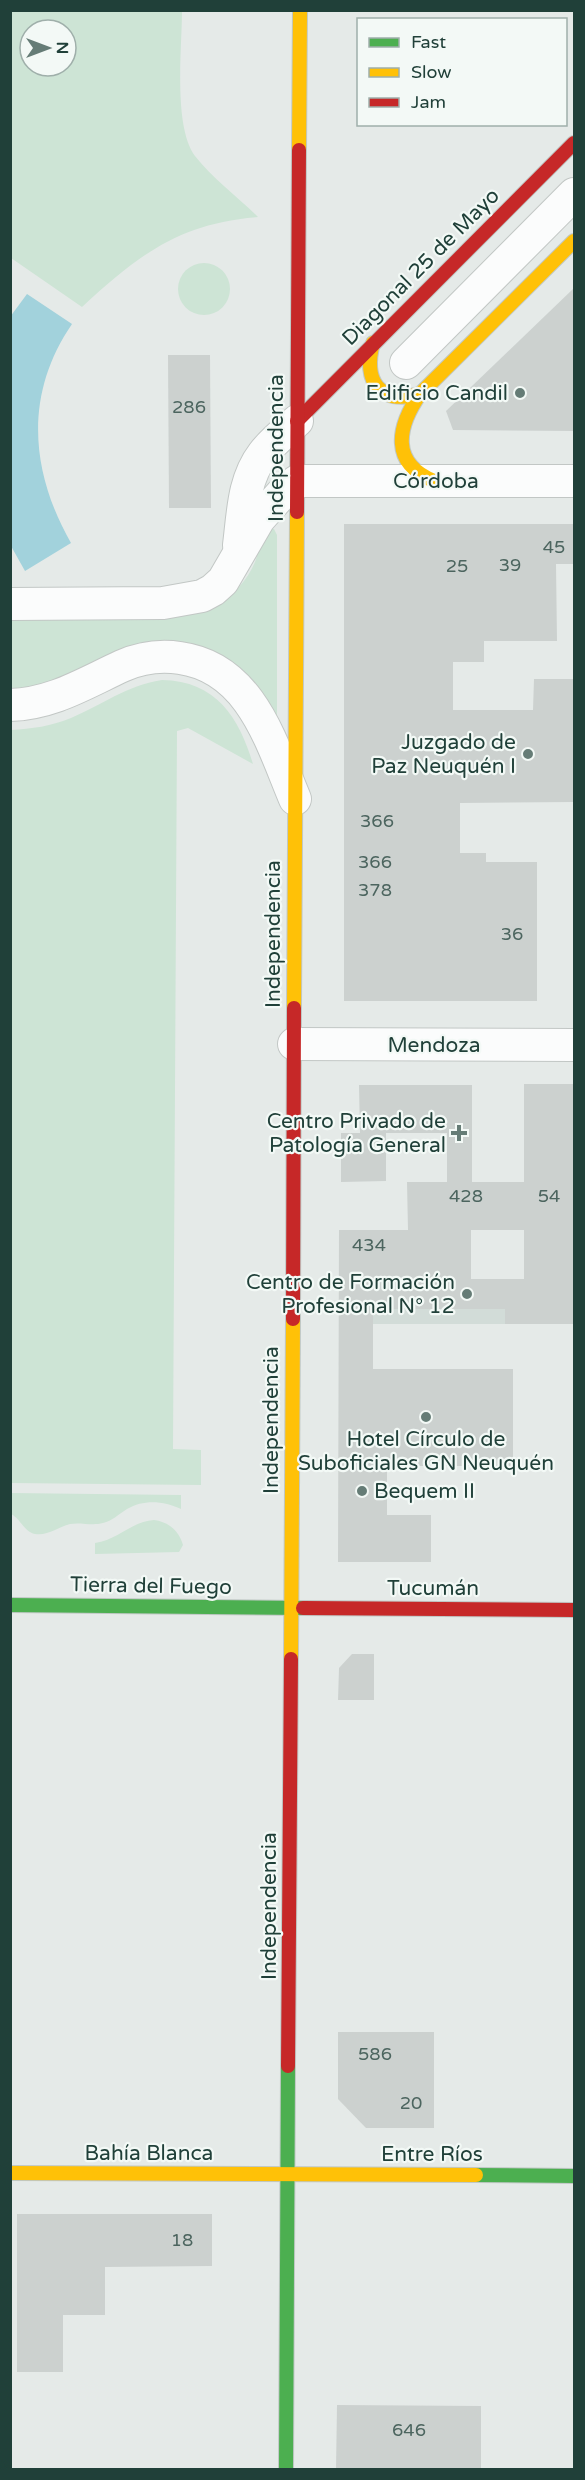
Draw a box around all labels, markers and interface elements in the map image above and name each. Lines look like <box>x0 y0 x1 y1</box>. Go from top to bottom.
north arrow <box>18 18 78 78</box>
legend <box>357 18 567 126</box>
text: Fast <box>411 31 446 53</box>
text: N <box>52 42 72 54</box>
text: Slow <box>411 61 452 83</box>
text: Jam <box>411 91 446 113</box>
street label: Diagonal 25 de Mayo <box>337 183 505 351</box>
street label: Independencia <box>264 374 289 522</box>
place label: Edificio Candil <box>365 381 508 406</box>
marker: Edificio Candil <box>513 386 527 400</box>
house number: 286 <box>172 396 206 418</box>
street label: Córdoba <box>393 469 479 494</box>
house number: 45 <box>543 536 565 558</box>
house number: 39 <box>499 554 521 576</box>
house number: 25 <box>446 555 468 577</box>
place label: Juzgado de Paz Neuquén I <box>371 730 516 779</box>
marker: Juzgado de Paz Neuquén I <box>521 747 535 761</box>
house number: 366 <box>360 810 394 832</box>
house number: 366 <box>358 851 392 873</box>
street label: Independencia <box>261 860 286 1008</box>
house number: 378 <box>358 879 392 901</box>
house number: 36 <box>501 923 523 945</box>
street label: Mendoza <box>388 1033 480 1058</box>
place label: Centro Privado de Patología General <box>267 1109 446 1158</box>
marker: Centro Privado de Patología General <box>450 1124 468 1142</box>
house number: 428 <box>449 1185 483 1207</box>
house number: 54 <box>538 1185 560 1207</box>
house number: 434 <box>352 1234 386 1256</box>
place label: Centro de Formación Profesional N° 12 <box>246 1270 455 1319</box>
marker: Centro de Formación Profesional N° 12 <box>460 1287 474 1301</box>
street label: Independencia <box>259 1346 284 1494</box>
marker: Hotel Círculo de Suboficiales GN Neuquén <box>419 1410 433 1424</box>
place label: Hotel Círculo de Suboficiales GN Neuquén <box>298 1427 554 1476</box>
place label: Bequem II <box>374 1479 475 1504</box>
marker: Bequem II <box>355 1484 369 1498</box>
street label: Tierra del Fuego <box>70 1572 232 1600</box>
street label: Tucumán <box>387 1576 479 1601</box>
street label: Independencia <box>257 1832 282 1980</box>
house number: 586 <box>358 2043 392 2065</box>
house number: 20 <box>400 2092 422 2114</box>
street label: Bahía Blanca <box>85 2141 213 2166</box>
street label: Entre Ríos <box>381 2142 483 2167</box>
house number: 18 <box>171 2229 193 2251</box>
house number: 646 <box>392 2419 426 2441</box>

